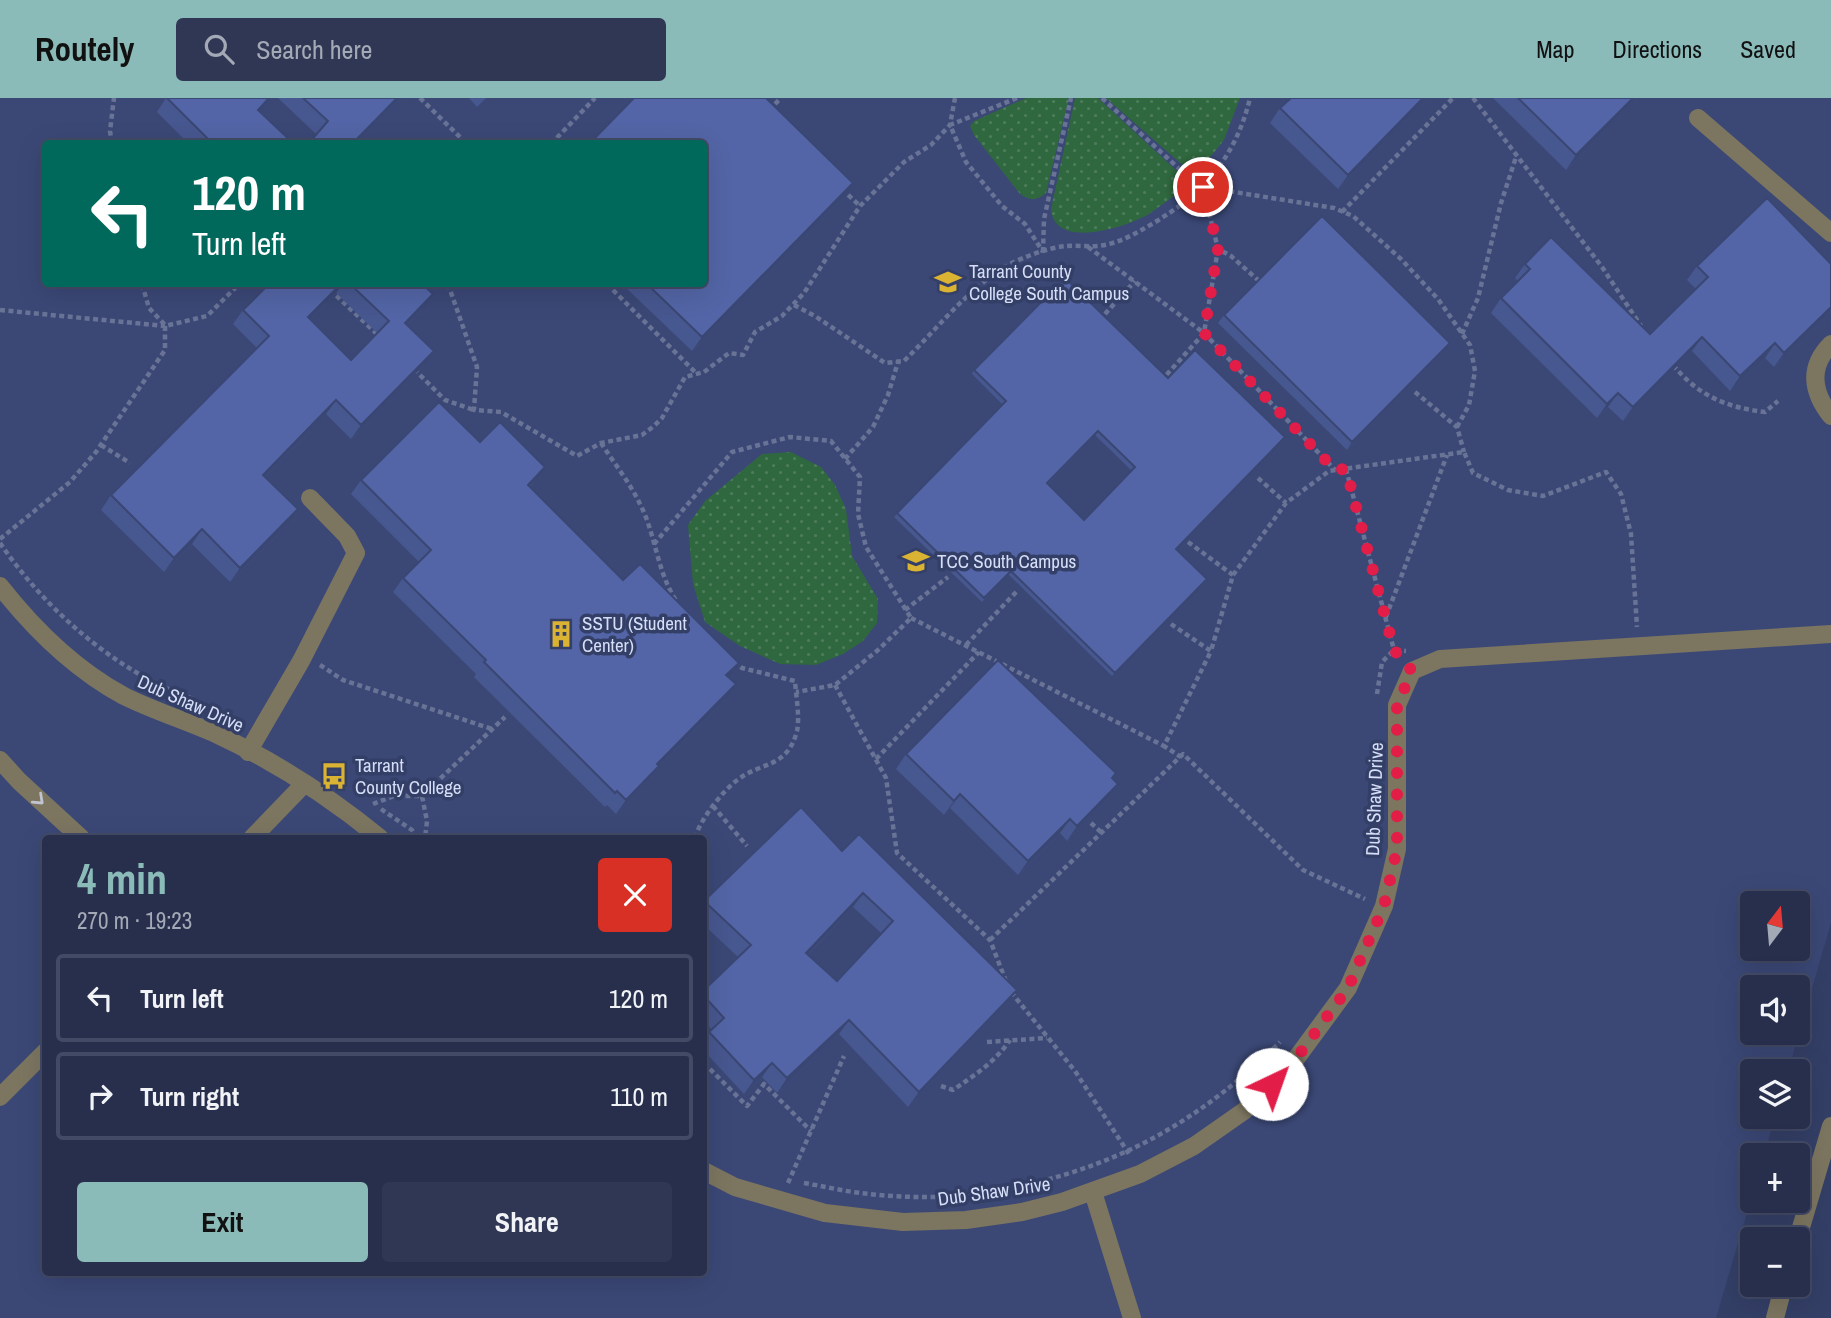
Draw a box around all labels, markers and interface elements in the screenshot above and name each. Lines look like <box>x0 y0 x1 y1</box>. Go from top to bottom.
search box <box>176 18 666 81</box>
text: Routely <box>35 27 134 71</box>
icon: search <box>200 30 238 68</box>
text: Search here <box>256 32 372 67</box>
text: Map <box>1536 33 1574 65</box>
text: Directions <box>1612 33 1702 65</box>
text: Saved <box>1740 33 1796 65</box>
pin <box>1173 157 1233 217</box>
text: 120 m <box>192 159 306 225</box>
icon: left <box>77 168 168 259</box>
icon: arrive <box>1184 168 1222 206</box>
text: Turn left <box>192 222 286 265</box>
place label: Tarrant County College South Campus <box>969 258 1129 306</box>
school or university icon: Tarrant County College South Campus <box>933 267 963 297</box>
school or university icon: TCC South Campus <box>901 546 931 576</box>
place label: TCC South Campus <box>937 548 1077 574</box>
place label: SSTU (Student Center) <box>582 610 687 658</box>
building icon: SSTU (Student Center) <box>546 619 576 649</box>
street label: Dub Shaw Drive <box>134 668 248 738</box>
street label: Dub Shaw Drive <box>1359 742 1389 856</box>
place label: Tarrant County College <box>355 752 462 800</box>
bus stop icon: Tarrant County College <box>319 761 349 791</box>
one-way arrow <box>31 792 44 805</box>
text: 4 min <box>77 851 167 907</box>
button: close <box>598 858 672 932</box>
north arrow <box>1740 891 1810 961</box>
map controls <box>1740 891 1810 1297</box>
text: 270 m · 19:23 <box>77 905 192 936</box>
button: sound <box>1740 975 1810 1045</box>
icon: left <box>81 979 119 1017</box>
text: Turn left <box>140 981 224 1016</box>
text: 120 m <box>609 981 668 1016</box>
position arrow <box>1235 1047 1309 1121</box>
button: layers <box>1740 1059 1810 1129</box>
icon: right <box>81 1077 119 1115</box>
text: Turn right <box>140 1079 239 1114</box>
text: 110 m <box>610 1079 668 1114</box>
button: + <box>1740 1143 1810 1213</box>
street label: Dub Shaw Drive <box>936 1170 1052 1212</box>
button: Exit <box>77 1182 368 1262</box>
button: Share <box>382 1182 672 1262</box>
button: − <box>1740 1227 1810 1297</box>

